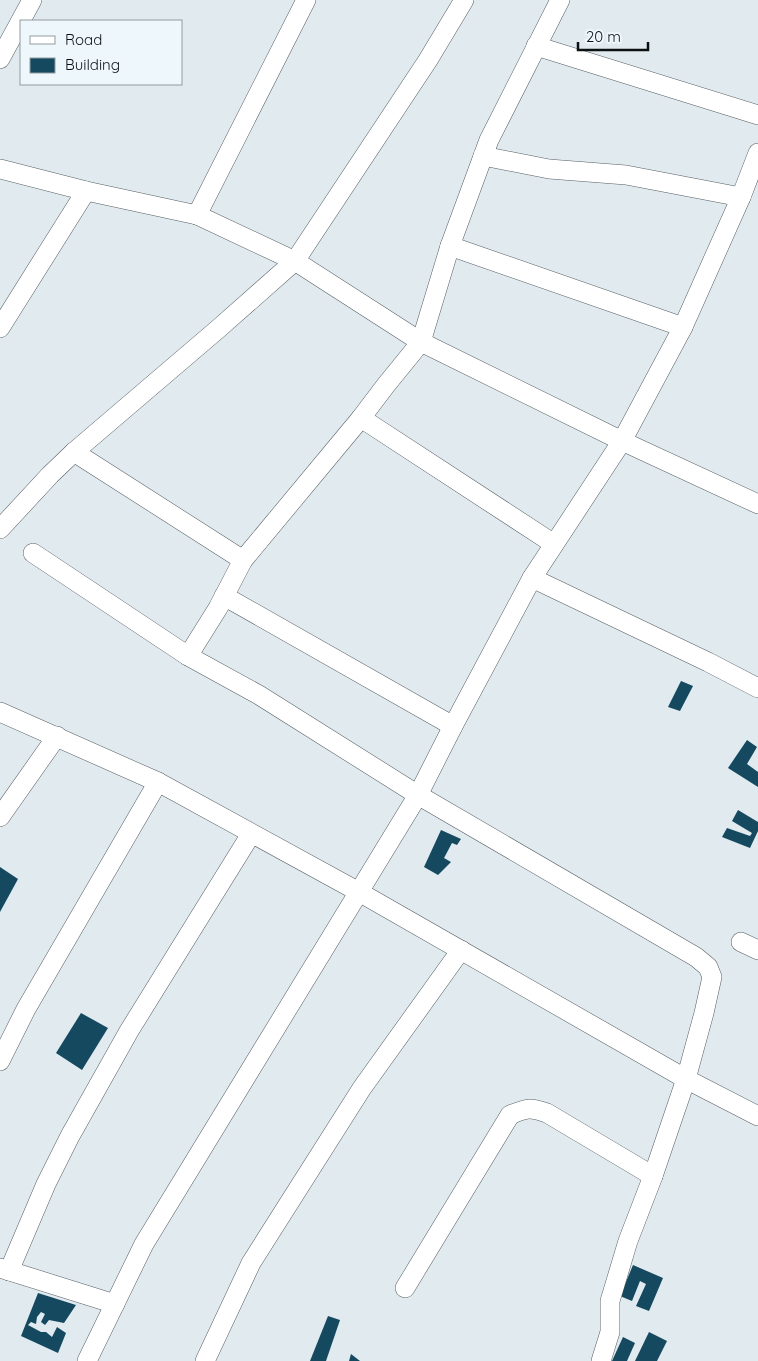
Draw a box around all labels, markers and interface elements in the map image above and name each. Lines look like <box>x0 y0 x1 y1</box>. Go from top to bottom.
legend <box>20 20 182 85</box>
scale bar <box>578 20 648 52</box>
text: 20 m <box>586 27 621 46</box>
text: Road <box>65 30 102 49</box>
text: Building <box>65 55 120 74</box>

